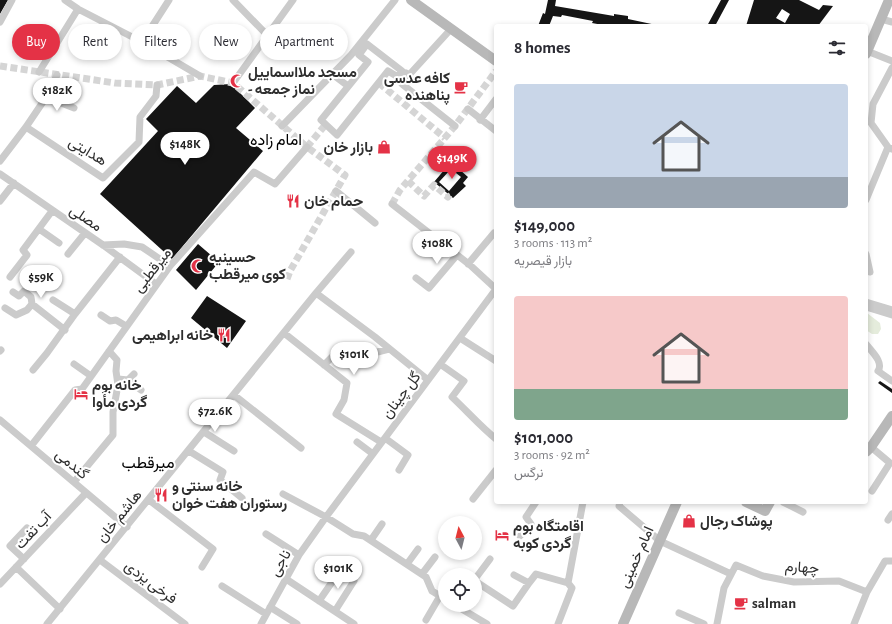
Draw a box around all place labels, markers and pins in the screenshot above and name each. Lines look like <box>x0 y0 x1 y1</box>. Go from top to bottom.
place label: مسجد ملااسماییل - نماز جمعه <box>248 65 357 98</box>
place label: کافه عدسی پناهنده <box>384 71 450 105</box>
mosque icon: مسجد ملااسماییل - نماز جمعه <box>229 73 245 89</box>
pin: $182K <box>29 78 85 112</box>
cafe icon: کافه عدسی پناهنده <box>453 79 469 95</box>
pin: $148K <box>157 132 213 166</box>
shop icon: بازار خان <box>376 139 392 155</box>
place label: بازار خان <box>324 140 373 156</box>
pin: $149K <box>424 146 480 180</box>
restaurant icon: حمام خان <box>285 193 301 209</box>
place label: حمام خان <box>304 194 363 211</box>
pin: $108K <box>409 231 465 265</box>
place label: حسینیه کوی میرقطب <box>209 250 286 283</box>
mosque icon: حسینیه کوی میرقطب <box>190 258 206 274</box>
pin: $59K <box>17 265 65 299</box>
restaurant icon: خانه ابراهیمی <box>216 327 232 343</box>
place label: خانه ابراهیمی <box>132 328 213 344</box>
pin: $101K <box>326 342 382 376</box>
place label: خانه بوم گردی مأوا <box>92 378 147 411</box>
hotel icon: خانه بوم گردی مأوا <box>73 386 89 402</box>
pin: $72.6K <box>182 399 248 433</box>
place label: خانه سنتی و رستوران هفت خوان <box>172 479 287 512</box>
restaurant icon: خانه سنتی و رستوران هفت خوان <box>153 487 169 503</box>
shop icon: پوشاک رجال <box>681 513 697 529</box>
place label: پوشاک رجال <box>700 514 773 531</box>
place label: اقامتگاه بوم گردی کوبه <box>513 518 584 552</box>
hotel icon: اقامتگاه بوم گردی کوبه <box>494 527 510 543</box>
pin: $101K <box>310 556 366 590</box>
cafe icon: salman <box>733 595 749 611</box>
place label: salman <box>752 596 796 611</box>

